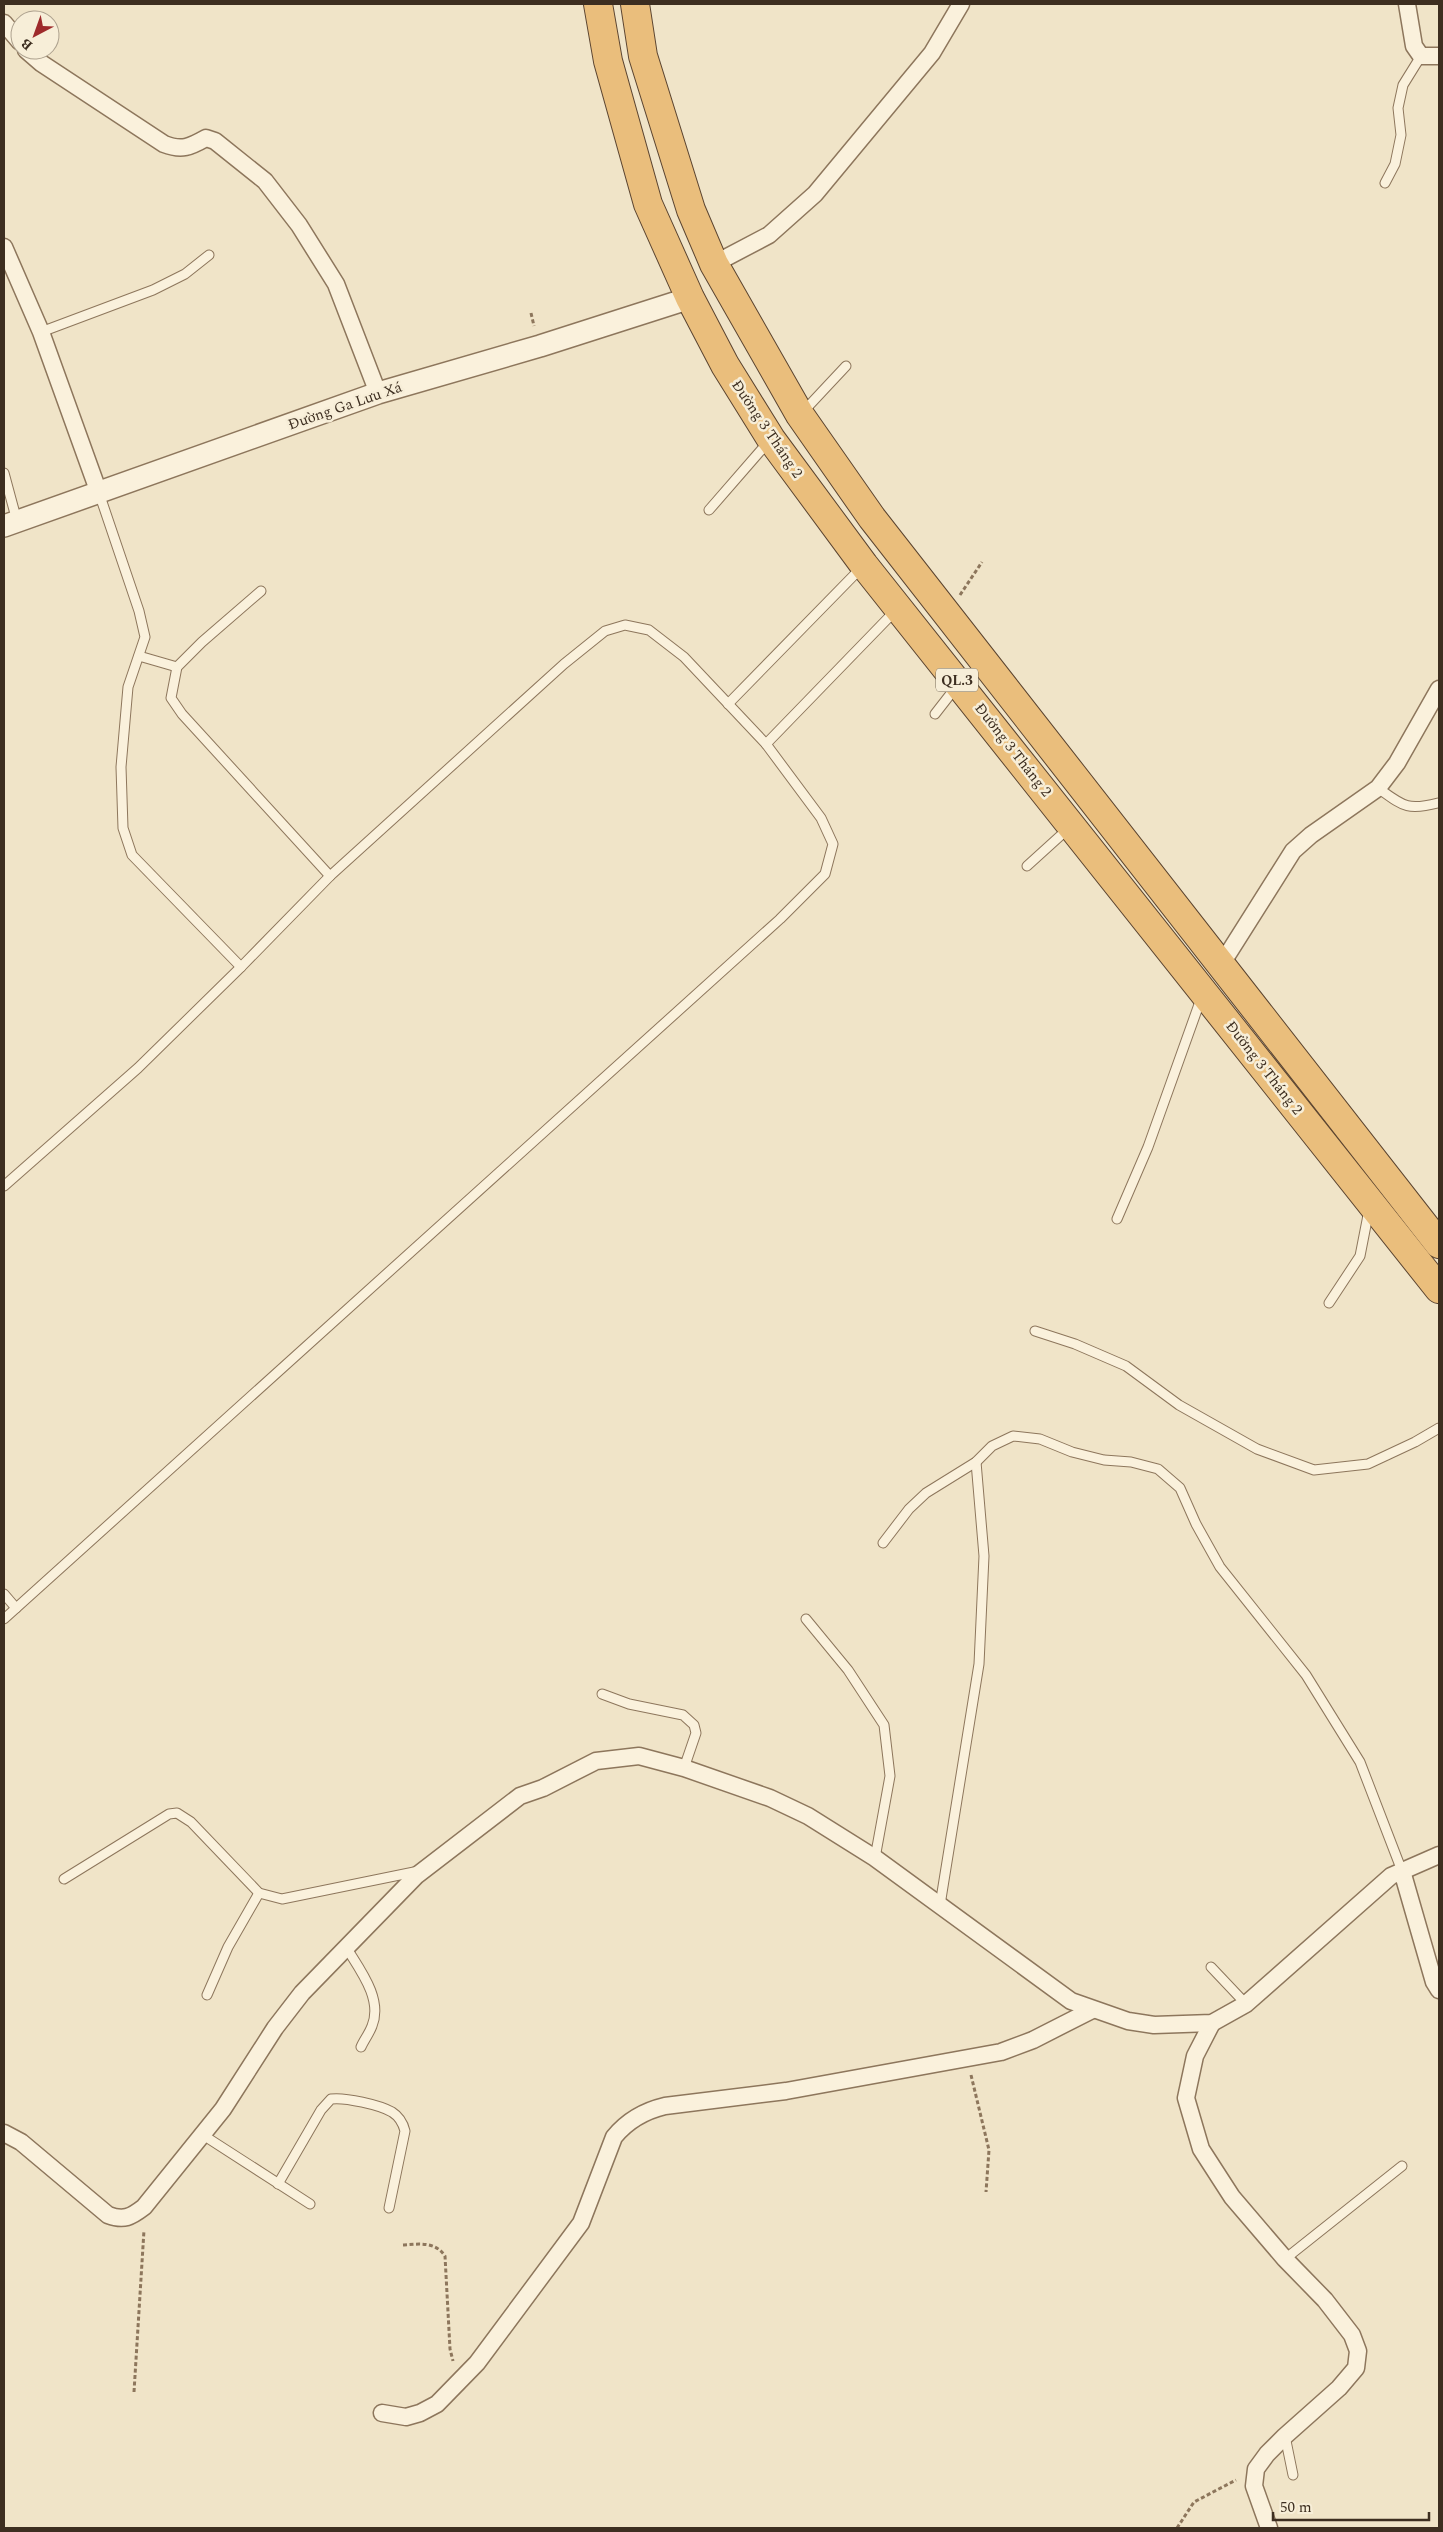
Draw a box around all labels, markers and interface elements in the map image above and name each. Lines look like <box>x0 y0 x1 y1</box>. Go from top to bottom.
north arrow <box>10 10 60 60</box>
text: B <box>16 33 37 56</box>
street label: Đường Ga Lưu Xá <box>285 375 406 436</box>
street label: Đường 3 Tháng 2 <box>726 375 808 483</box>
road number: QL.3 <box>936 668 978 692</box>
street label: Đường 3 Tháng 2 <box>969 698 1057 802</box>
street label: Đường 3 Tháng 2 <box>1220 1016 1308 1120</box>
scale bar <box>1273 2490 1429 2522</box>
text: 50 m <box>1280 2496 1312 2519</box>

